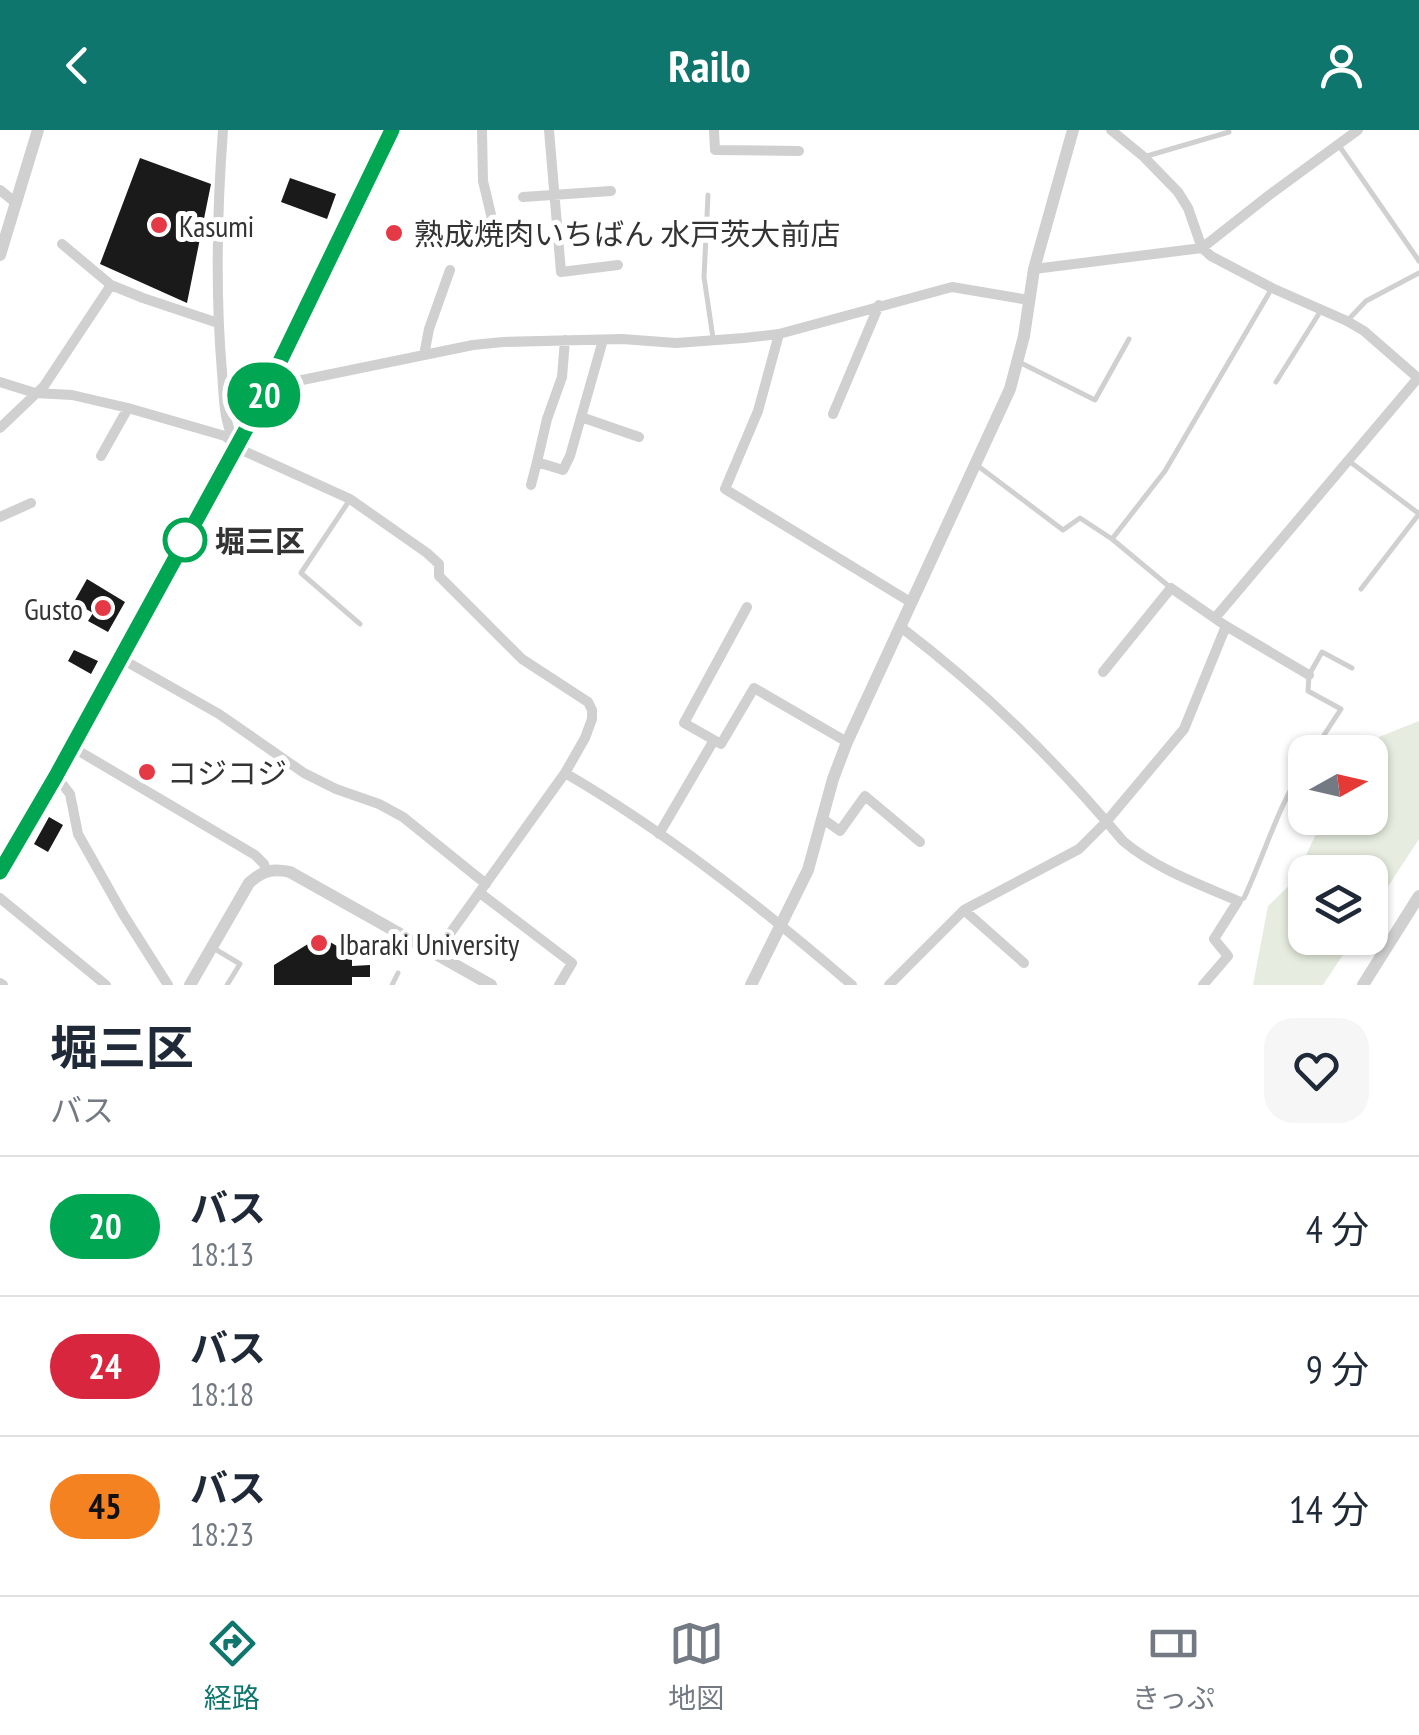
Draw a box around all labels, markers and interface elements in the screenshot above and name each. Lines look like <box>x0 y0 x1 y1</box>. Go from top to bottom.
text: Railo <box>668 36 751 94</box>
icon: back <box>50 38 105 93</box>
icon: person <box>1314 38 1369 93</box>
place label: Kasumi <box>179 206 254 245</box>
marker: Kasumi <box>148 214 170 236</box>
place label: 熟成焼肉いちばん 水戸茨大前店 <box>414 214 840 253</box>
marker: 熟成焼肉いちばん 水戸茨大前店 <box>383 222 405 244</box>
line badge: 20 <box>219 362 309 428</box>
text: 20 <box>247 372 281 418</box>
marker: 堀三区 <box>164 519 206 561</box>
place label: 堀三区 <box>215 521 305 560</box>
place label: Gusto <box>24 589 83 628</box>
marker: Gusto <box>92 597 114 619</box>
north arrow <box>1288 735 1388 835</box>
map controls <box>1288 735 1388 955</box>
place label: コジコジ <box>167 753 287 792</box>
marker: コジコジ <box>136 761 158 783</box>
button: layers <box>1288 855 1388 955</box>
place label: Ibaraki University <box>339 924 520 963</box>
marker: Ibaraki University <box>308 932 330 954</box>
text: 堀三区 <box>50 1016 194 1078</box>
button: heart <box>1264 1018 1369 1123</box>
text: バス <box>50 1089 114 1131</box>
text: バス <box>190 1183 266 1232</box>
text: 20 <box>88 1203 122 1249</box>
text: 4 分 <box>1306 1204 1369 1253</box>
text: 18:13 <box>190 1233 254 1275</box>
text: バス <box>190 1323 266 1372</box>
text: 24 <box>88 1343 122 1389</box>
text: 9 分 <box>1306 1344 1369 1393</box>
text: 18:18 <box>190 1373 254 1415</box>
text: バス <box>190 1463 266 1512</box>
text: 45 <box>88 1483 122 1529</box>
text: 14 分 <box>1289 1484 1369 1533</box>
text: 18:23 <box>190 1513 254 1555</box>
tab: 経路 <box>204 1616 260 1716</box>
tab: 地図 <box>668 1616 724 1716</box>
tab: きっぷ <box>1132 1616 1215 1716</box>

